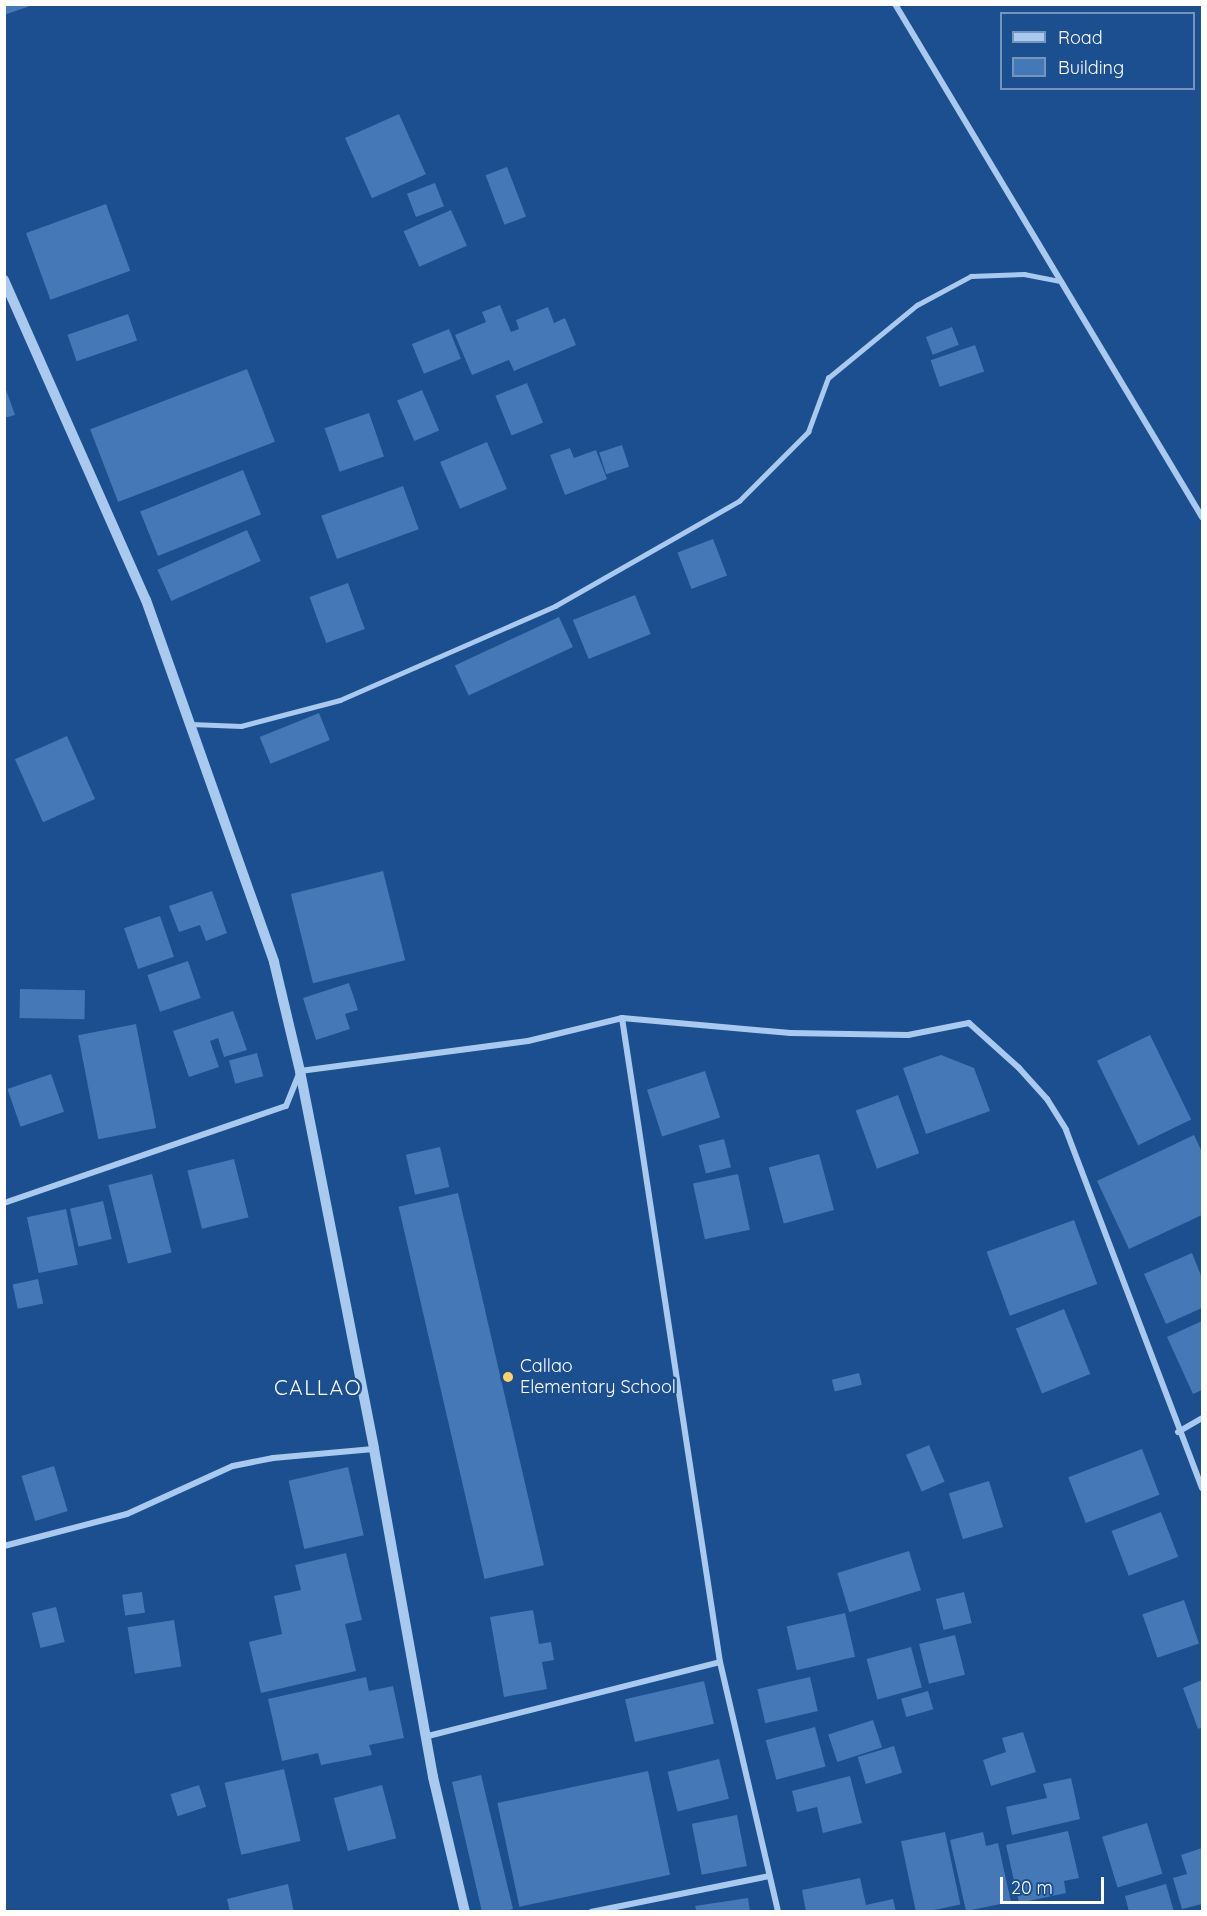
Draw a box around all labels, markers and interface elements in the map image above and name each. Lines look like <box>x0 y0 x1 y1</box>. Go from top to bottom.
legend <box>1000 12 1195 90</box>
text: Road <box>1058 26 1103 49</box>
text: Building <box>1058 56 1124 79</box>
place label: Callao Elementary School <box>520 1356 676 1398</box>
marker: Callao Elementary School <box>501 1370 515 1384</box>
district label: CALLAO <box>274 1374 362 1400</box>
scale bar <box>1003 1865 1106 1903</box>
text: 20 m <box>1011 1876 1053 1899</box>

